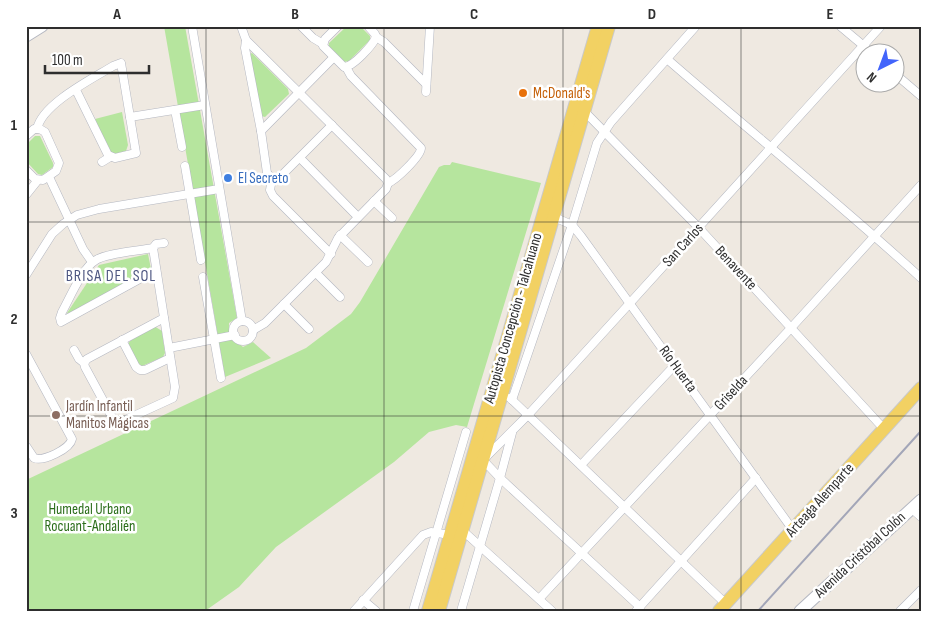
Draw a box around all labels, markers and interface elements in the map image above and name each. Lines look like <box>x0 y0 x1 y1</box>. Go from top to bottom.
text: A <box>112 5 121 24</box>
text: B <box>291 5 299 24</box>
text: C <box>470 5 478 24</box>
text: D <box>648 5 656 24</box>
text: E <box>827 5 834 24</box>
scale bar <box>45 42 149 74</box>
north arrow <box>854 42 904 92</box>
text: 100 m <box>52 51 83 70</box>
text: N <box>863 68 880 86</box>
place label: McDonald's <box>533 84 591 103</box>
marker: McDonald's <box>517 87 529 99</box>
text: 1 <box>11 116 18 135</box>
place label: El Secreto <box>238 169 288 188</box>
marker: El Secreto <box>222 172 234 184</box>
street label: San Carlos <box>658 219 708 271</box>
street label: Autopista Concepción - Talcahuano <box>479 231 546 406</box>
street label: Benavente <box>711 242 761 294</box>
district label: BRISA DEL SOL <box>66 267 156 286</box>
text: 2 <box>10 310 18 329</box>
street label: Río Huerta <box>655 342 701 396</box>
street label: Griselda <box>710 371 752 414</box>
place label: Jardín Infantil Manitos Mágicas <box>65 397 149 433</box>
marker: Jardín Infantil Manitos Mágicas <box>50 409 62 421</box>
street label: Arteaga Alemparte <box>781 459 858 542</box>
park label: Humedal Urbano Rocuant-Andalién <box>45 500 135 536</box>
text: 3 <box>10 504 18 523</box>
street label: Avenida Cristóbal Colón <box>810 508 910 603</box>

